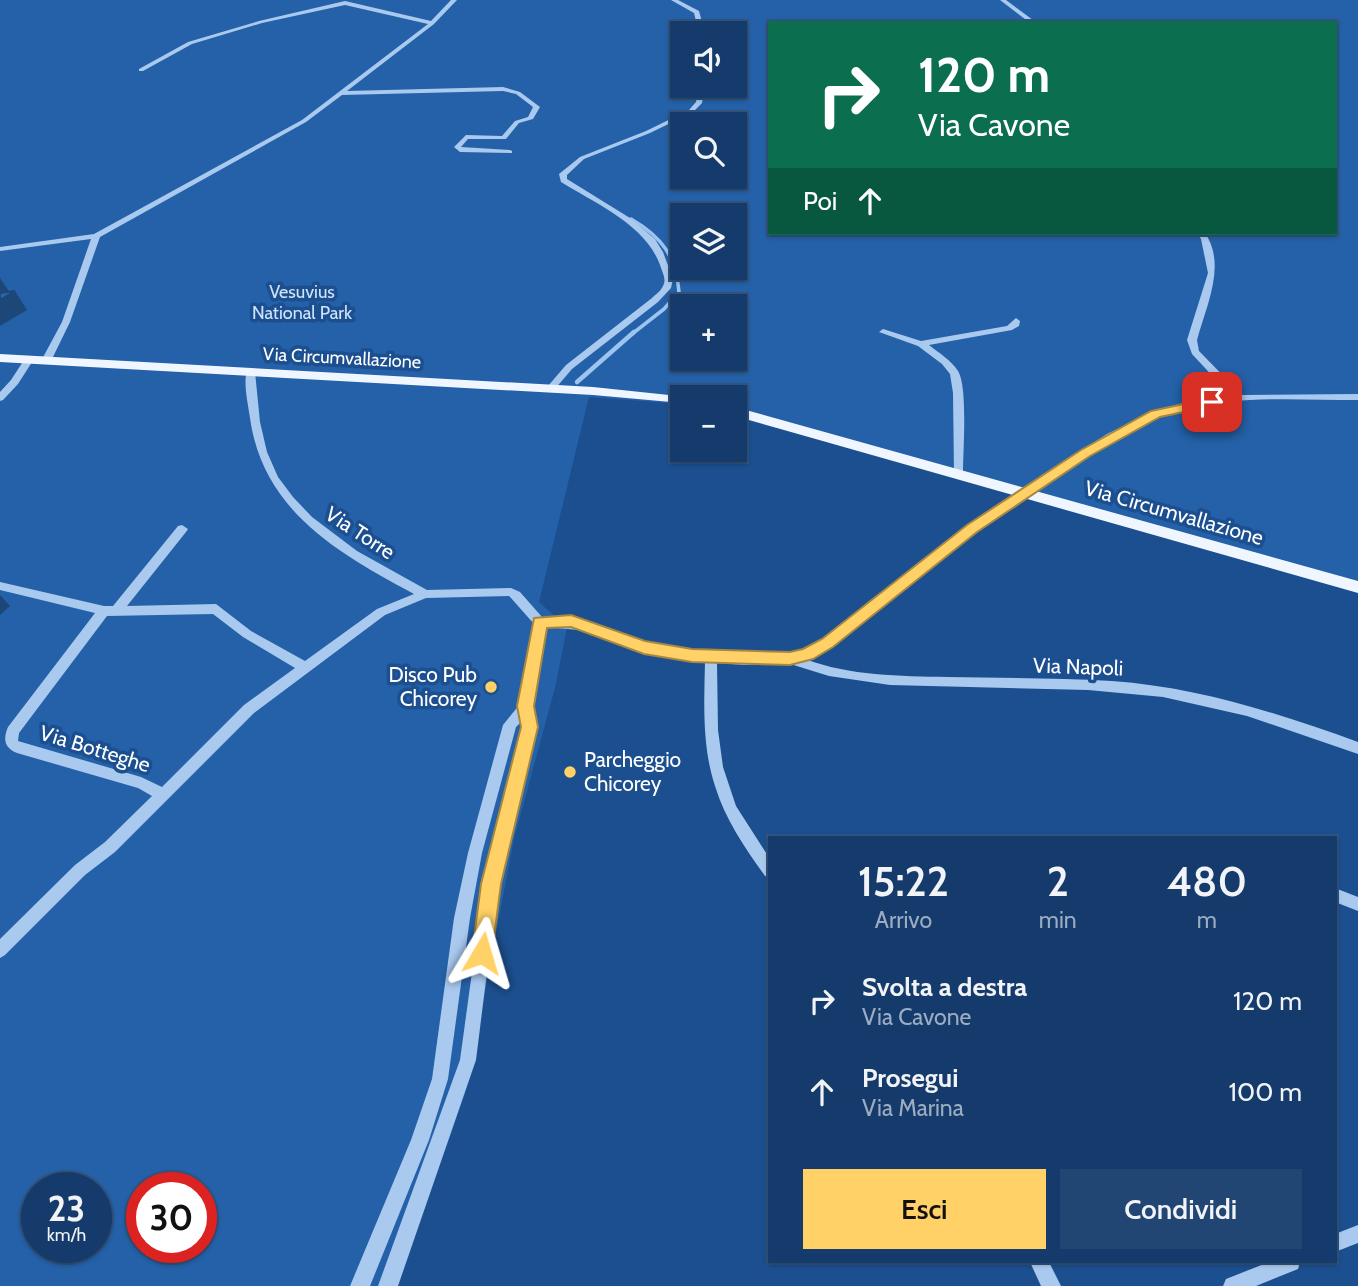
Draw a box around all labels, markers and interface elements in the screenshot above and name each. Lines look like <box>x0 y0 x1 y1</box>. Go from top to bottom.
map controls <box>670 21 747 462</box>
button: sound <box>670 21 747 98</box>
text: 120 m <box>918 45 1050 104</box>
icon: right <box>803 49 894 140</box>
text: Via Cavone <box>918 105 1070 144</box>
button: search <box>670 112 747 189</box>
icon: ahead <box>851 182 889 220</box>
text: Poi <box>803 185 837 217</box>
button: layers <box>670 203 747 280</box>
park label: Vesuvius National Park <box>252 281 353 324</box>
button: + <box>670 294 747 371</box>
street label: Via Circumvallazione <box>262 343 422 373</box>
pin <box>1182 372 1242 432</box>
icon: arrive <box>1193 383 1231 421</box>
button: − <box>670 385 747 462</box>
street label: Via Circumvallazione <box>1082 475 1267 550</box>
street label: Via Torre <box>321 501 400 564</box>
street label: Via Napoli <box>1032 652 1124 681</box>
place label: Disco Pub Chicorey <box>389 662 477 711</box>
marker: Disco Pub Chicorey <box>483 679 499 695</box>
street label: Via Botteghe <box>37 720 154 777</box>
place label: Parcheggio Chicorey <box>584 747 681 796</box>
marker: Parcheggio Chicorey <box>562 764 578 780</box>
text: 15:22 <box>858 855 949 907</box>
text: 2 <box>1047 855 1069 907</box>
text: 480 <box>1167 855 1247 907</box>
text: Arrivo <box>875 906 932 934</box>
text: min <box>1039 906 1077 934</box>
text: m <box>1197 906 1217 934</box>
position arrow <box>445 916 519 990</box>
text: Svolta a destra <box>862 971 1027 1003</box>
icon: right <box>803 982 841 1020</box>
text: 120 m <box>1233 985 1302 1017</box>
text: Via Cavone <box>862 1003 971 1031</box>
text: Prosegui <box>862 1062 958 1094</box>
icon: ahead <box>803 1073 841 1111</box>
text: 100 m <box>1229 1076 1302 1108</box>
text: Via Marina <box>862 1094 964 1122</box>
button: Esci <box>803 1169 1046 1249</box>
button: Condividi <box>1060 1169 1302 1249</box>
speed limit sign: 30 <box>126 1172 217 1263</box>
text: 23 <box>48 1187 85 1230</box>
text: km/h <box>47 1224 86 1246</box>

